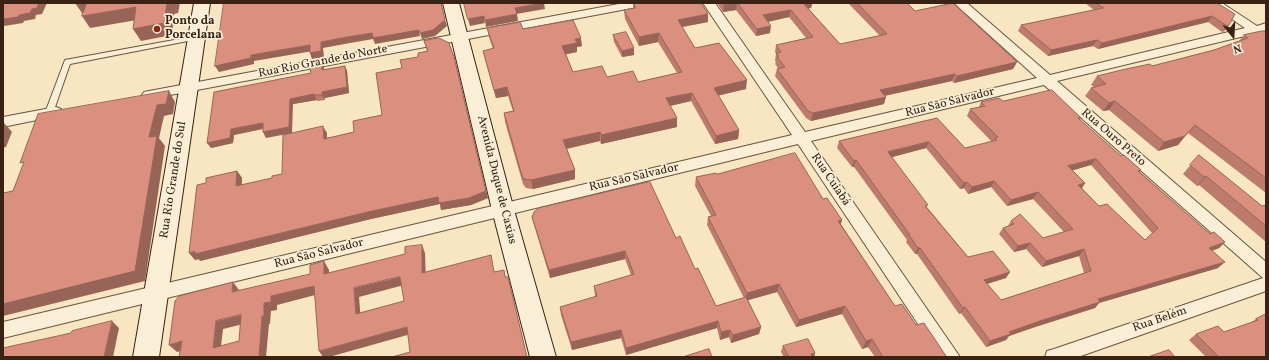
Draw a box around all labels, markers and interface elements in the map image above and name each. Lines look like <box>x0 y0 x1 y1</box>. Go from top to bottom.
place label: Ponto da Porcelana <box>165 15 222 43</box>
north arrow <box>1213 16 1253 56</box>
marker: Ponto da Porcelana <box>152 24 162 34</box>
text: N <box>1231 40 1243 56</box>
street label: Rua Rio Grande do Norte <box>257 42 389 82</box>
street label: Rua São Salvador <box>904 85 996 121</box>
street label: Rua Ouro Preto <box>1078 106 1148 170</box>
street label: Avenida Duque de Caxias <box>473 114 519 246</box>
street label: Rua Rio Grande do Sul <box>158 120 190 240</box>
street label: Rua Cuiabá <box>807 151 853 209</box>
street label: Rua São Salvador <box>588 161 680 195</box>
street label: Rua São Salvador <box>273 236 365 272</box>
street label: Rua Belém <box>1131 304 1189 336</box>

